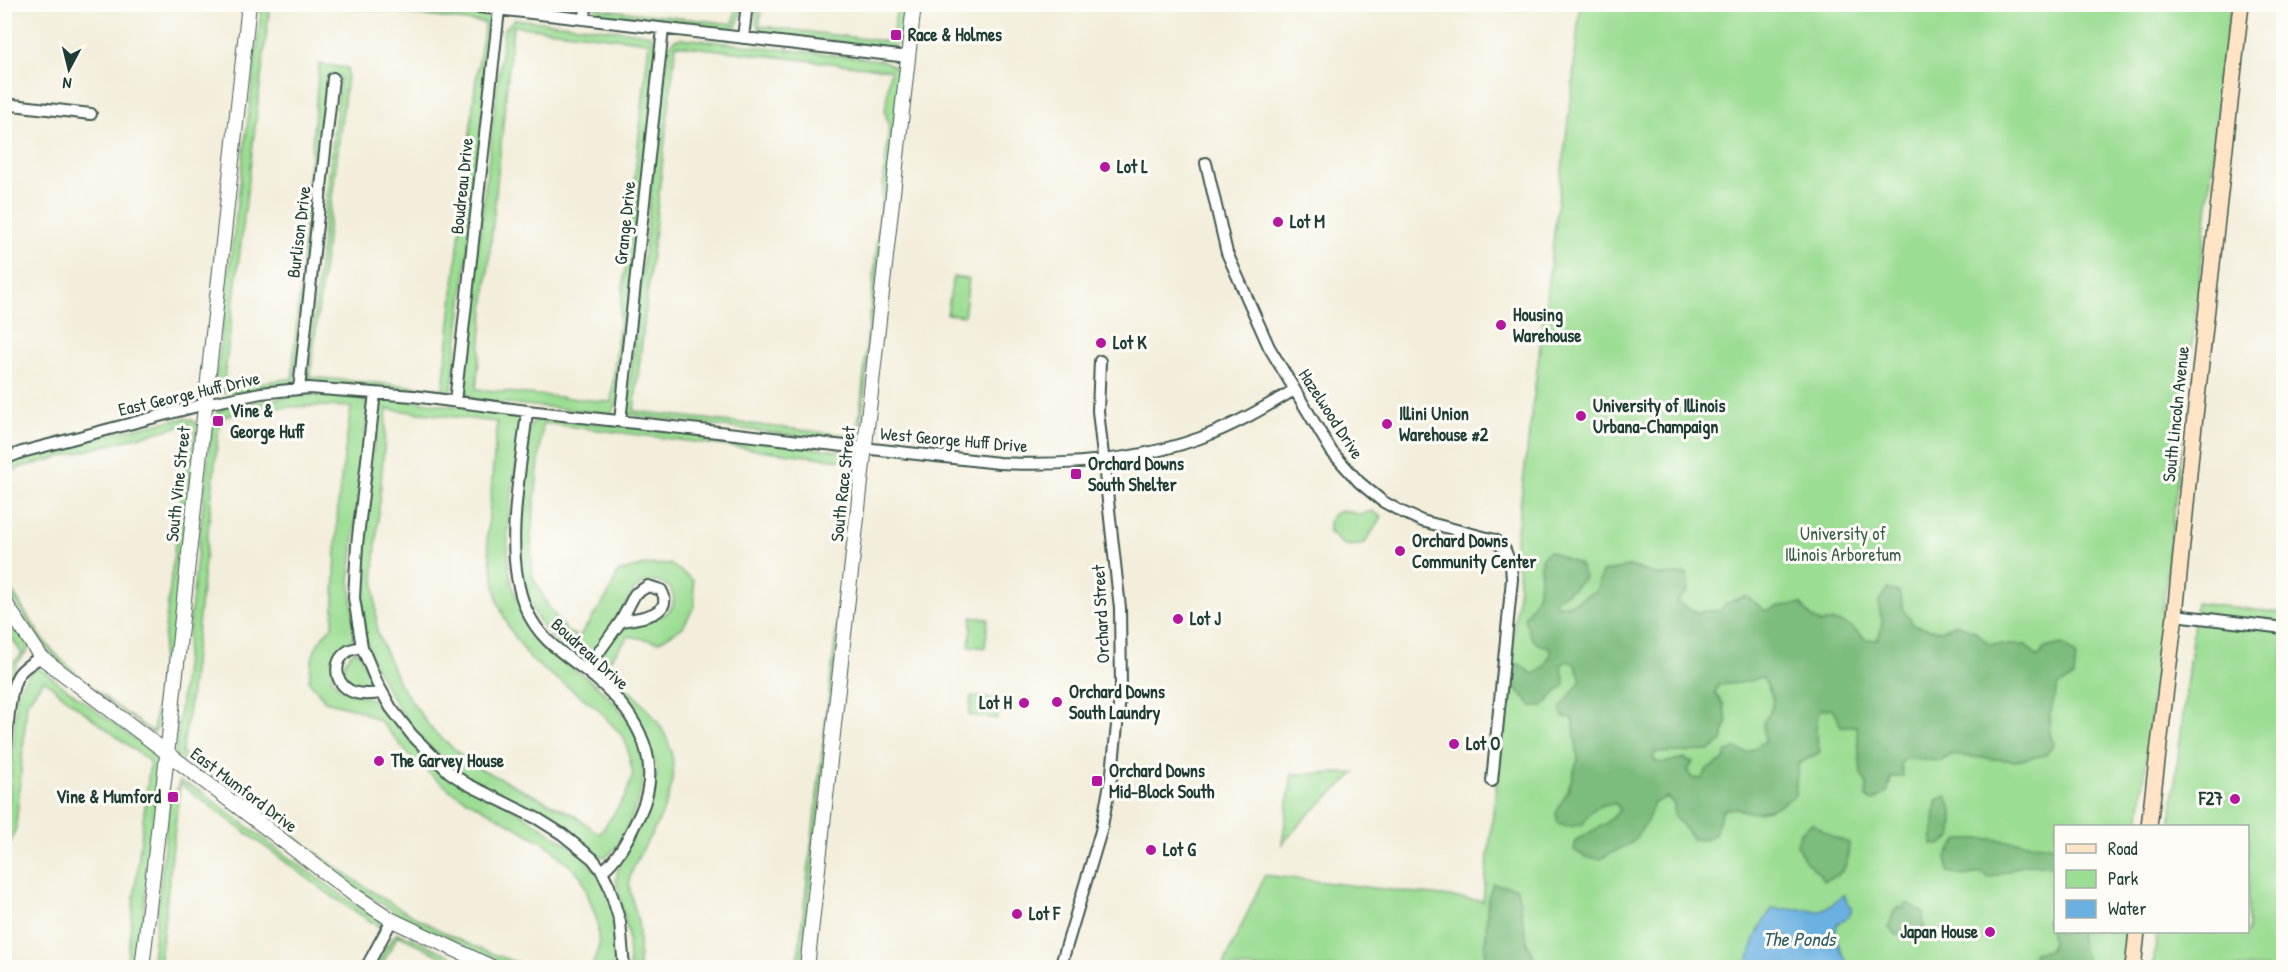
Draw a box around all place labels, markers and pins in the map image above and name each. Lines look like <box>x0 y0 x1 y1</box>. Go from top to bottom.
place label: Race & Holmes <box>908 22 1002 47</box>
marker: Race & Holmes <box>889 28 903 42</box>
place label: Lot L <box>1117 154 1148 179</box>
marker: Lot L <box>1098 160 1112 174</box>
place label: Lot M <box>1290 209 1325 234</box>
marker: Lot M <box>1271 215 1285 229</box>
place label: Housing Warehouse <box>1513 302 1582 348</box>
marker: Housing Warehouse <box>1494 318 1508 332</box>
place label: Lot K <box>1113 330 1147 355</box>
marker: Lot K <box>1094 336 1108 350</box>
place label: University of Illinois Urbana-Champaign <box>1593 393 1726 440</box>
place label: Vine & George Huff <box>230 398 305 445</box>
place label: Illini Union Warehouse #2 <box>1399 401 1489 447</box>
marker: University of Illinois Urbana-Champaign <box>1574 409 1588 423</box>
marker: Vine & George Huff <box>211 414 225 428</box>
marker: Illini Union Warehouse #2 <box>1380 417 1394 431</box>
place label: Orchard Downs South Shelter <box>1088 451 1184 497</box>
marker: Orchard Downs South Shelter <box>1069 467 1083 481</box>
place label: Orchard Downs Community Center <box>1412 528 1536 575</box>
marker: Orchard Downs Community Center <box>1393 544 1407 558</box>
place label: Lot J <box>1190 606 1221 631</box>
marker: Lot J <box>1171 612 1185 626</box>
place label: Orchard Downs South Laundry <box>1069 679 1165 726</box>
place label: Lot H <box>979 690 1013 715</box>
marker: Orchard Downs South Laundry <box>1050 695 1064 709</box>
marker: Lot H <box>1017 696 1031 710</box>
place label: Lot O <box>1466 731 1500 756</box>
marker: Lot O <box>1447 737 1461 751</box>
place label: The Garvey House <box>390 748 505 774</box>
marker: The Garvey House <box>372 754 386 768</box>
place label: Orchard Downs Mid-Block South <box>1109 758 1215 804</box>
marker: Orchard Downs Mid-Block South <box>1090 774 1104 788</box>
place label: Vine & Mumford <box>56 784 161 809</box>
place label: F27 <box>2198 786 2223 811</box>
marker: Vine & Mumford <box>166 790 180 804</box>
marker: F27 <box>2228 792 2242 806</box>
place label: Lot G <box>1163 837 1196 862</box>
marker: Lot G <box>1144 843 1158 857</box>
place label: Lot F <box>1029 901 1061 926</box>
marker: Lot F <box>1010 907 1024 921</box>
place label: Japan House <box>1900 919 1979 945</box>
marker: Japan House <box>1983 925 1997 939</box>

